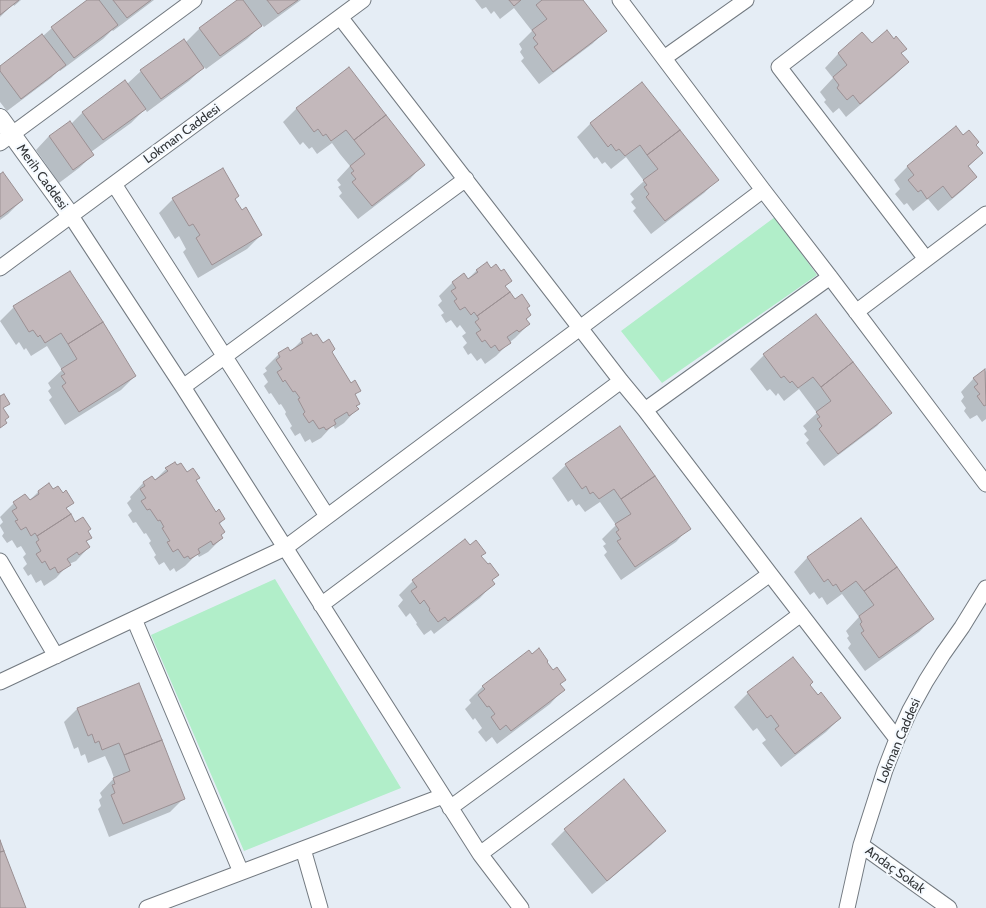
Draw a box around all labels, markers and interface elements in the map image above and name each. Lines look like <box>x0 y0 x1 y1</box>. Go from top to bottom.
street label: Lokman Caddesi <box>141 101 223 167</box>
street label: Merih Caddesi <box>13 141 71 213</box>
street label: Lokman Caddesi <box>874 696 924 786</box>
street label: Andaç Sokak <box>862 843 928 897</box>

